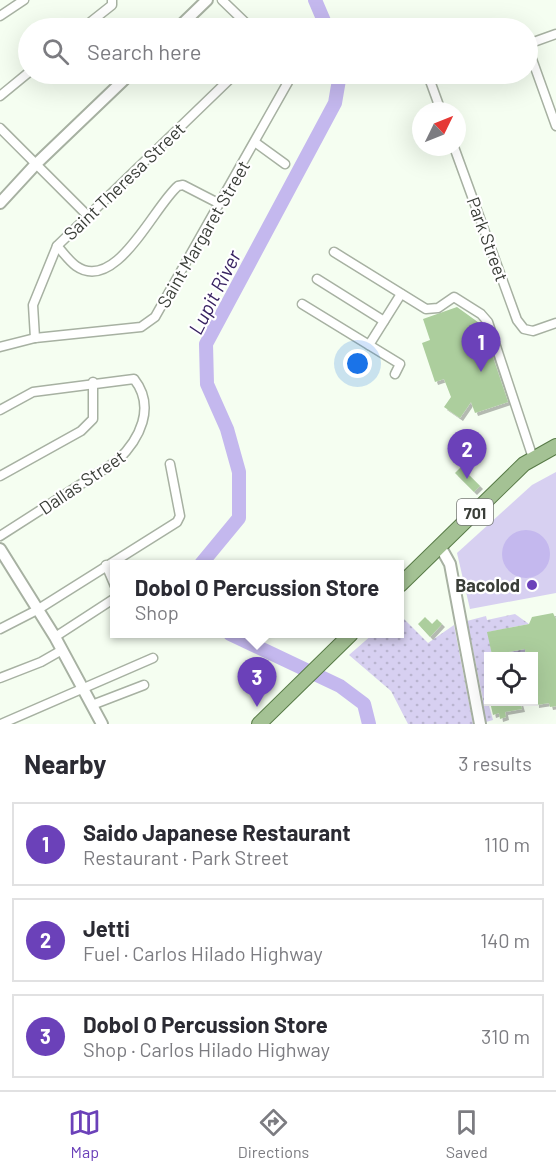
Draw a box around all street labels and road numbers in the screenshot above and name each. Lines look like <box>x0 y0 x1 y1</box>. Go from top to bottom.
street label: Saint Theresa Street <box>59 118 189 244</box>
street label: Saint Margaret Street <box>152 156 254 312</box>
street label: Park Street <box>463 194 513 284</box>
street label: Dallas Street <box>35 445 129 519</box>
road number: 701 <box>457 499 493 525</box>

